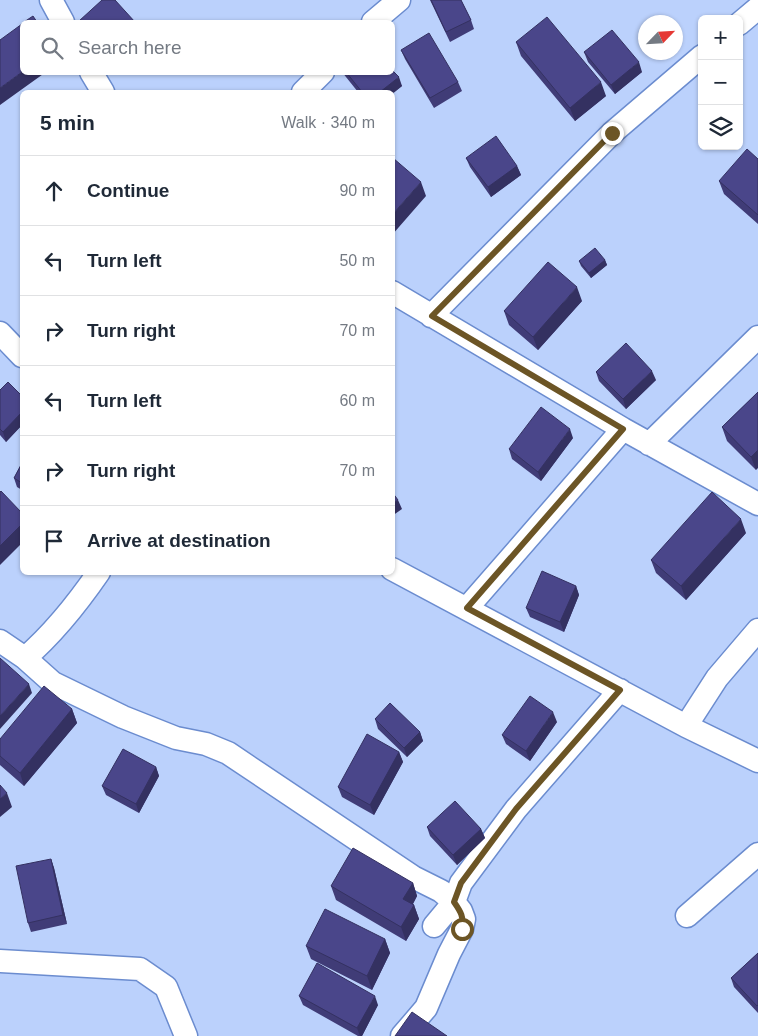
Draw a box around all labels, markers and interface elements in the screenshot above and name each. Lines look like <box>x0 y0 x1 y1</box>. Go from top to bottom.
north arrow <box>638 15 683 60</box>
map controls <box>698 15 743 150</box>
button: + <box>698 15 743 60</box>
search box <box>20 20 395 75</box>
icon: search <box>38 34 66 62</box>
text: Search here <box>78 37 182 58</box>
button: − <box>698 60 743 105</box>
button: layers <box>698 105 743 150</box>
text: 5 min <box>40 111 95 134</box>
text: Walk · 340 m <box>281 114 375 131</box>
route end <box>601 122 624 145</box>
icon: ahead <box>40 177 68 205</box>
text: Continue <box>87 180 169 201</box>
text: 90 m <box>339 182 375 199</box>
icon: left <box>40 247 68 275</box>
text: Turn left <box>87 250 162 271</box>
text: 50 m <box>339 252 375 269</box>
icon: right <box>40 317 68 345</box>
text: Turn right <box>87 320 175 341</box>
text: 70 m <box>339 322 375 339</box>
icon: left <box>40 387 68 415</box>
text: Turn left <box>87 390 162 411</box>
text: 60 m <box>339 392 375 409</box>
icon: right <box>40 457 68 485</box>
text: Turn right <box>87 460 175 481</box>
text: 70 m <box>339 462 375 479</box>
icon: arrive <box>40 527 68 555</box>
text: Arrive at destination <box>87 530 271 551</box>
route start <box>451 918 474 941</box>

